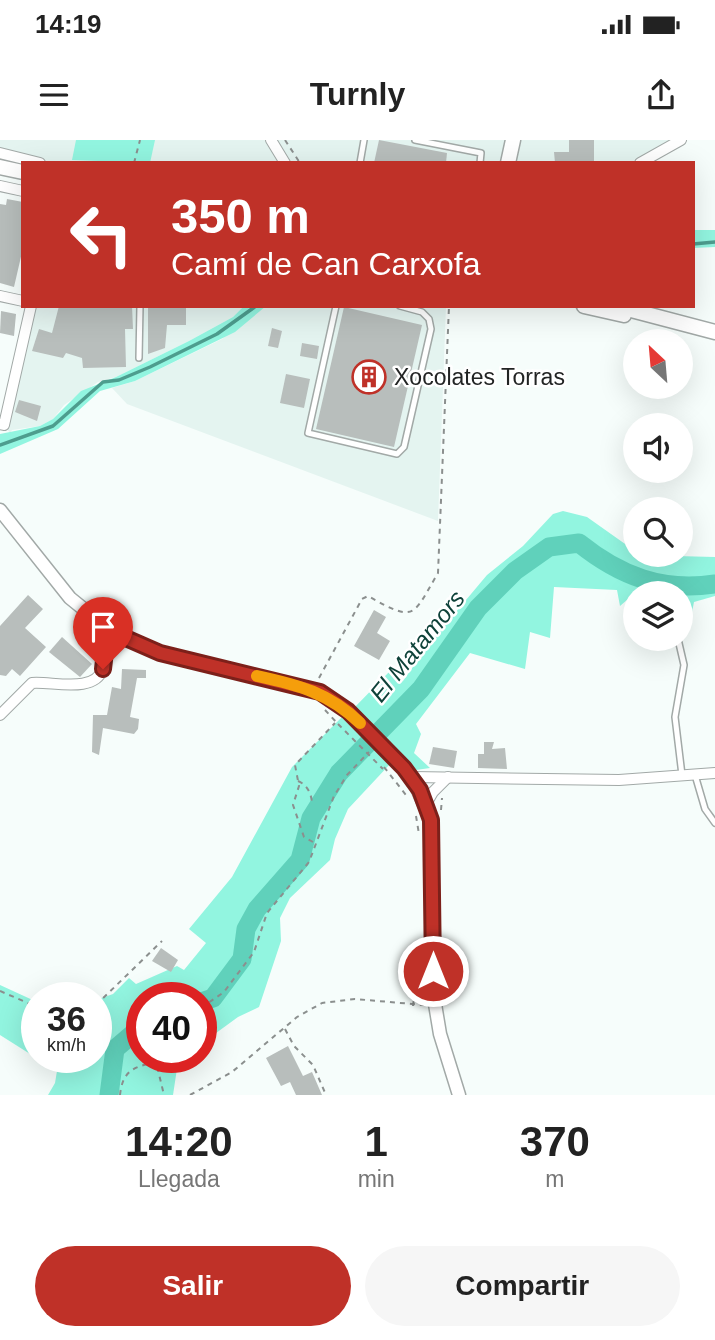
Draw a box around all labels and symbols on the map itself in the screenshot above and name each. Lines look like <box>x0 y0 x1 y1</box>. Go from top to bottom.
north arrow <box>623 329 693 399</box>
building icon: Xocolates Torras <box>350 358 388 396</box>
place label: Xocolates Torras <box>394 364 565 390</box>
water label: El Matamors <box>364 585 470 707</box>
pin <box>73 597 133 669</box>
position arrow <box>396 934 470 1008</box>
speed limit sign: 40 <box>126 982 217 1073</box>

